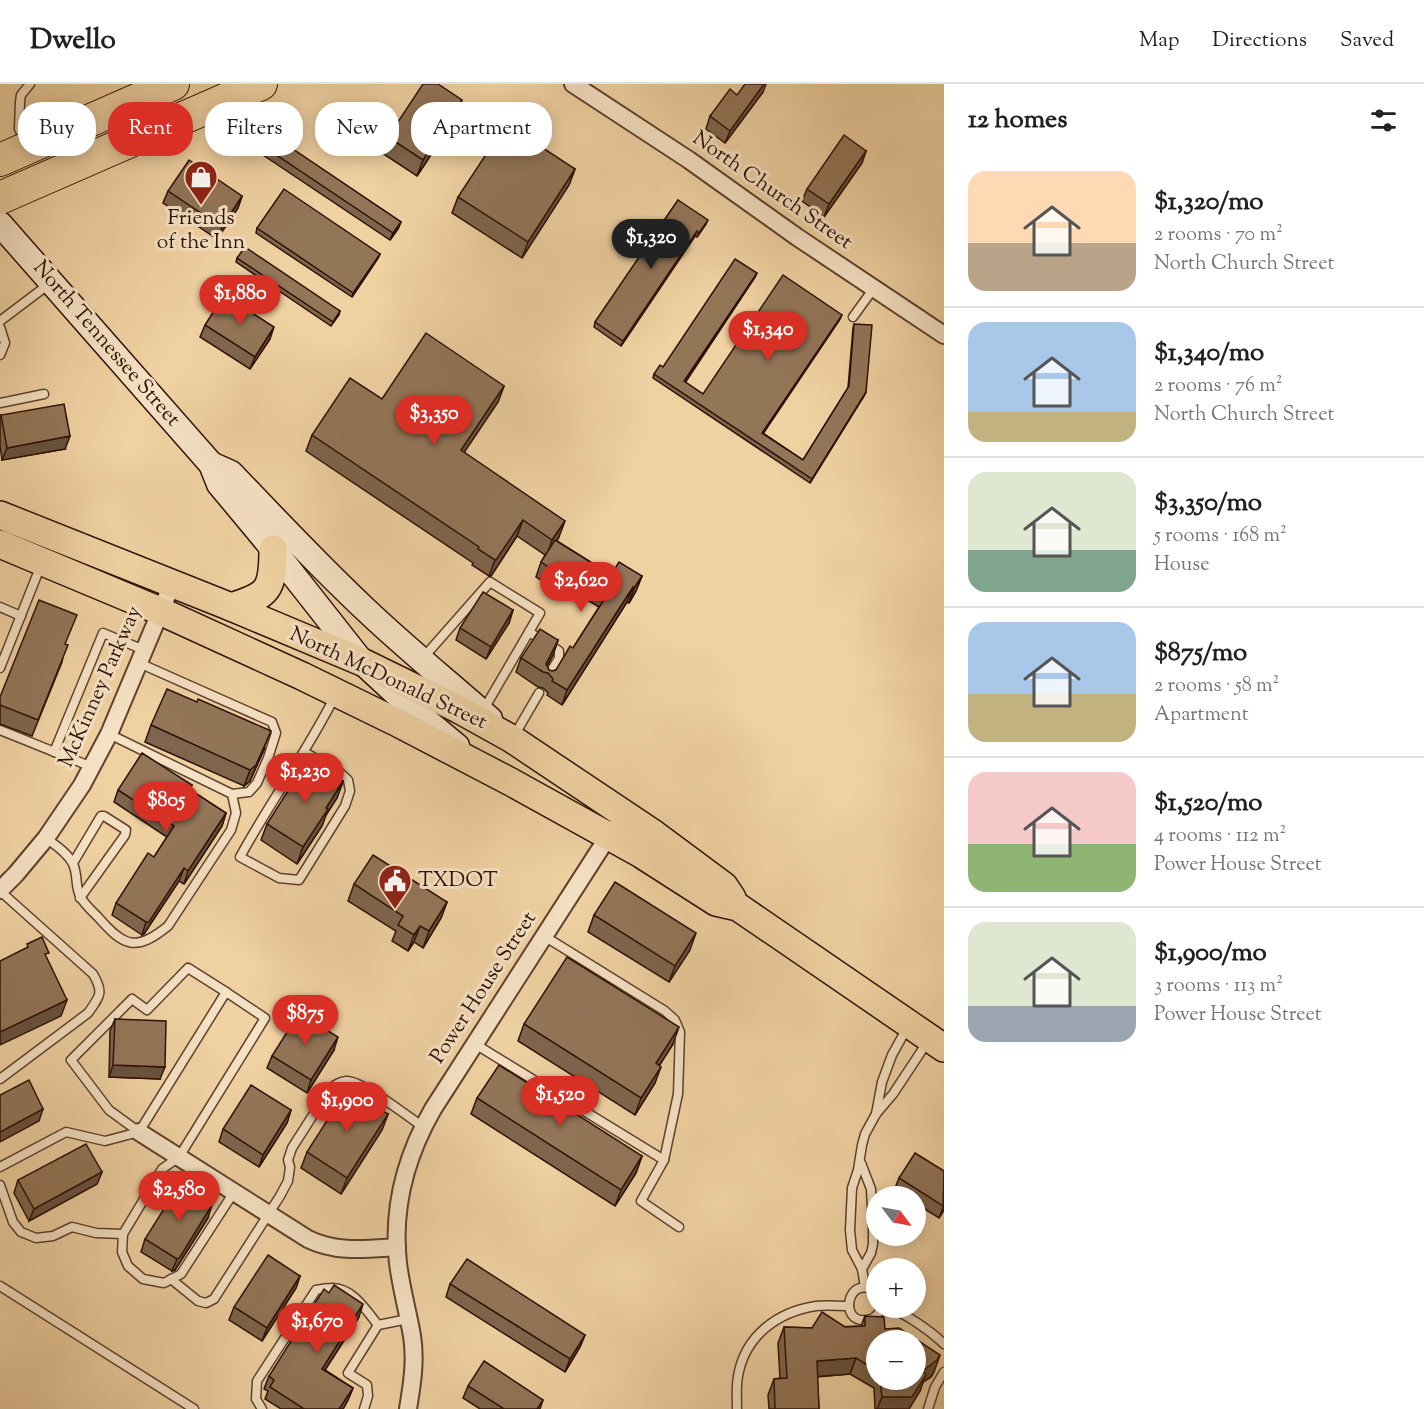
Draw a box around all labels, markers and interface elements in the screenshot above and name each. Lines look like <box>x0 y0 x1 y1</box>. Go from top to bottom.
text: Dwello <box>30 21 116 61</box>
text: Map <box>1139 26 1179 56</box>
text: Directions <box>1212 26 1307 56</box>
text: Saved <box>1340 26 1394 56</box>
chip: Buy <box>18 102 96 156</box>
chip: Rent <box>108 102 193 156</box>
chip: Filters <box>205 102 303 156</box>
chip: New <box>315 102 399 156</box>
chip: Apartment <box>411 102 552 156</box>
text: 12 homes <box>968 102 1067 139</box>
icon: filters <box>1367 104 1400 137</box>
street label: North Church Street <box>686 124 858 258</box>
shop icon: Friends of the Inn <box>183 159 219 206</box>
text: $1,320/mo <box>1154 184 1264 221</box>
icon: home <box>1016 195 1088 267</box>
place label: Friends of the Inn <box>157 204 245 258</box>
pin: $1,320 <box>602 219 700 270</box>
text: 2 rooms · 70 m² <box>1154 221 1283 250</box>
text: $1,320 <box>626 224 676 253</box>
text: North Church Street <box>1154 250 1334 279</box>
street label: North Tennessee Street <box>25 254 187 434</box>
pin: $1,880 <box>191 275 289 326</box>
text: $1,880 <box>213 280 267 309</box>
pin: $1,340 <box>719 311 817 362</box>
text: $1,340 <box>742 316 794 345</box>
text: $1,340/mo <box>1154 335 1264 372</box>
icon: home <box>1016 346 1088 418</box>
text: 2 rooms · 76 m² <box>1154 372 1282 401</box>
pin: $3,350 <box>385 395 483 446</box>
text: $3,350 <box>409 400 459 429</box>
text: North Church Street <box>1154 401 1334 430</box>
text: $3,350/mo <box>1154 485 1262 522</box>
icon: home <box>1016 496 1088 568</box>
text: 5 rooms · 168 m² <box>1154 522 1287 551</box>
text: House <box>1154 551 1209 580</box>
pin: $2,620 <box>532 562 630 613</box>
text: $2,620 <box>554 567 608 596</box>
street label: McKinney Parkway <box>52 601 150 773</box>
street label: North McDonald Street <box>284 620 492 738</box>
text: $875/mo <box>1154 635 1247 672</box>
icon: home <box>1016 646 1088 718</box>
text: 2 rooms · 58 m² <box>1154 672 1279 701</box>
text: Apartment <box>1154 701 1249 730</box>
pin: $1,230 <box>256 753 354 804</box>
text: $1,230 <box>280 758 330 787</box>
pin: $805 <box>130 782 202 833</box>
text: $1,520/mo <box>1154 785 1262 822</box>
text: $805 <box>147 787 185 816</box>
icon: home <box>1016 796 1088 868</box>
text: 4 rooms · 112 m² <box>1154 822 1286 851</box>
text: Power House Street <box>1154 851 1322 880</box>
public building icon: TXDOT <box>377 863 413 910</box>
place label: TXDOT <box>418 866 498 896</box>
street label: Power House Street <box>423 906 545 1070</box>
text: $1,900/mo <box>1154 935 1267 972</box>
icon: home <box>1016 946 1088 1018</box>
text: 3 rooms · 113 m² <box>1154 972 1283 1001</box>
pin: $875 <box>269 995 341 1046</box>
text: $875 <box>286 1000 324 1029</box>
text: Power House Street <box>1154 1001 1322 1030</box>
pin: $1,520 <box>511 1076 609 1127</box>
text: $1,520 <box>535 1081 585 1110</box>
pin: $1,900 <box>298 1082 396 1133</box>
text: $1,900 <box>321 1087 373 1116</box>
pin: $2,580 <box>130 1171 228 1222</box>
text: $2,580 <box>153 1176 205 1205</box>
north arrow <box>866 1186 926 1246</box>
map controls <box>866 1186 926 1390</box>
button: + <box>866 1258 926 1318</box>
pin: $1,670 <box>268 1303 366 1354</box>
text: $1,670 <box>291 1308 343 1337</box>
button: − <box>866 1330 926 1390</box>

